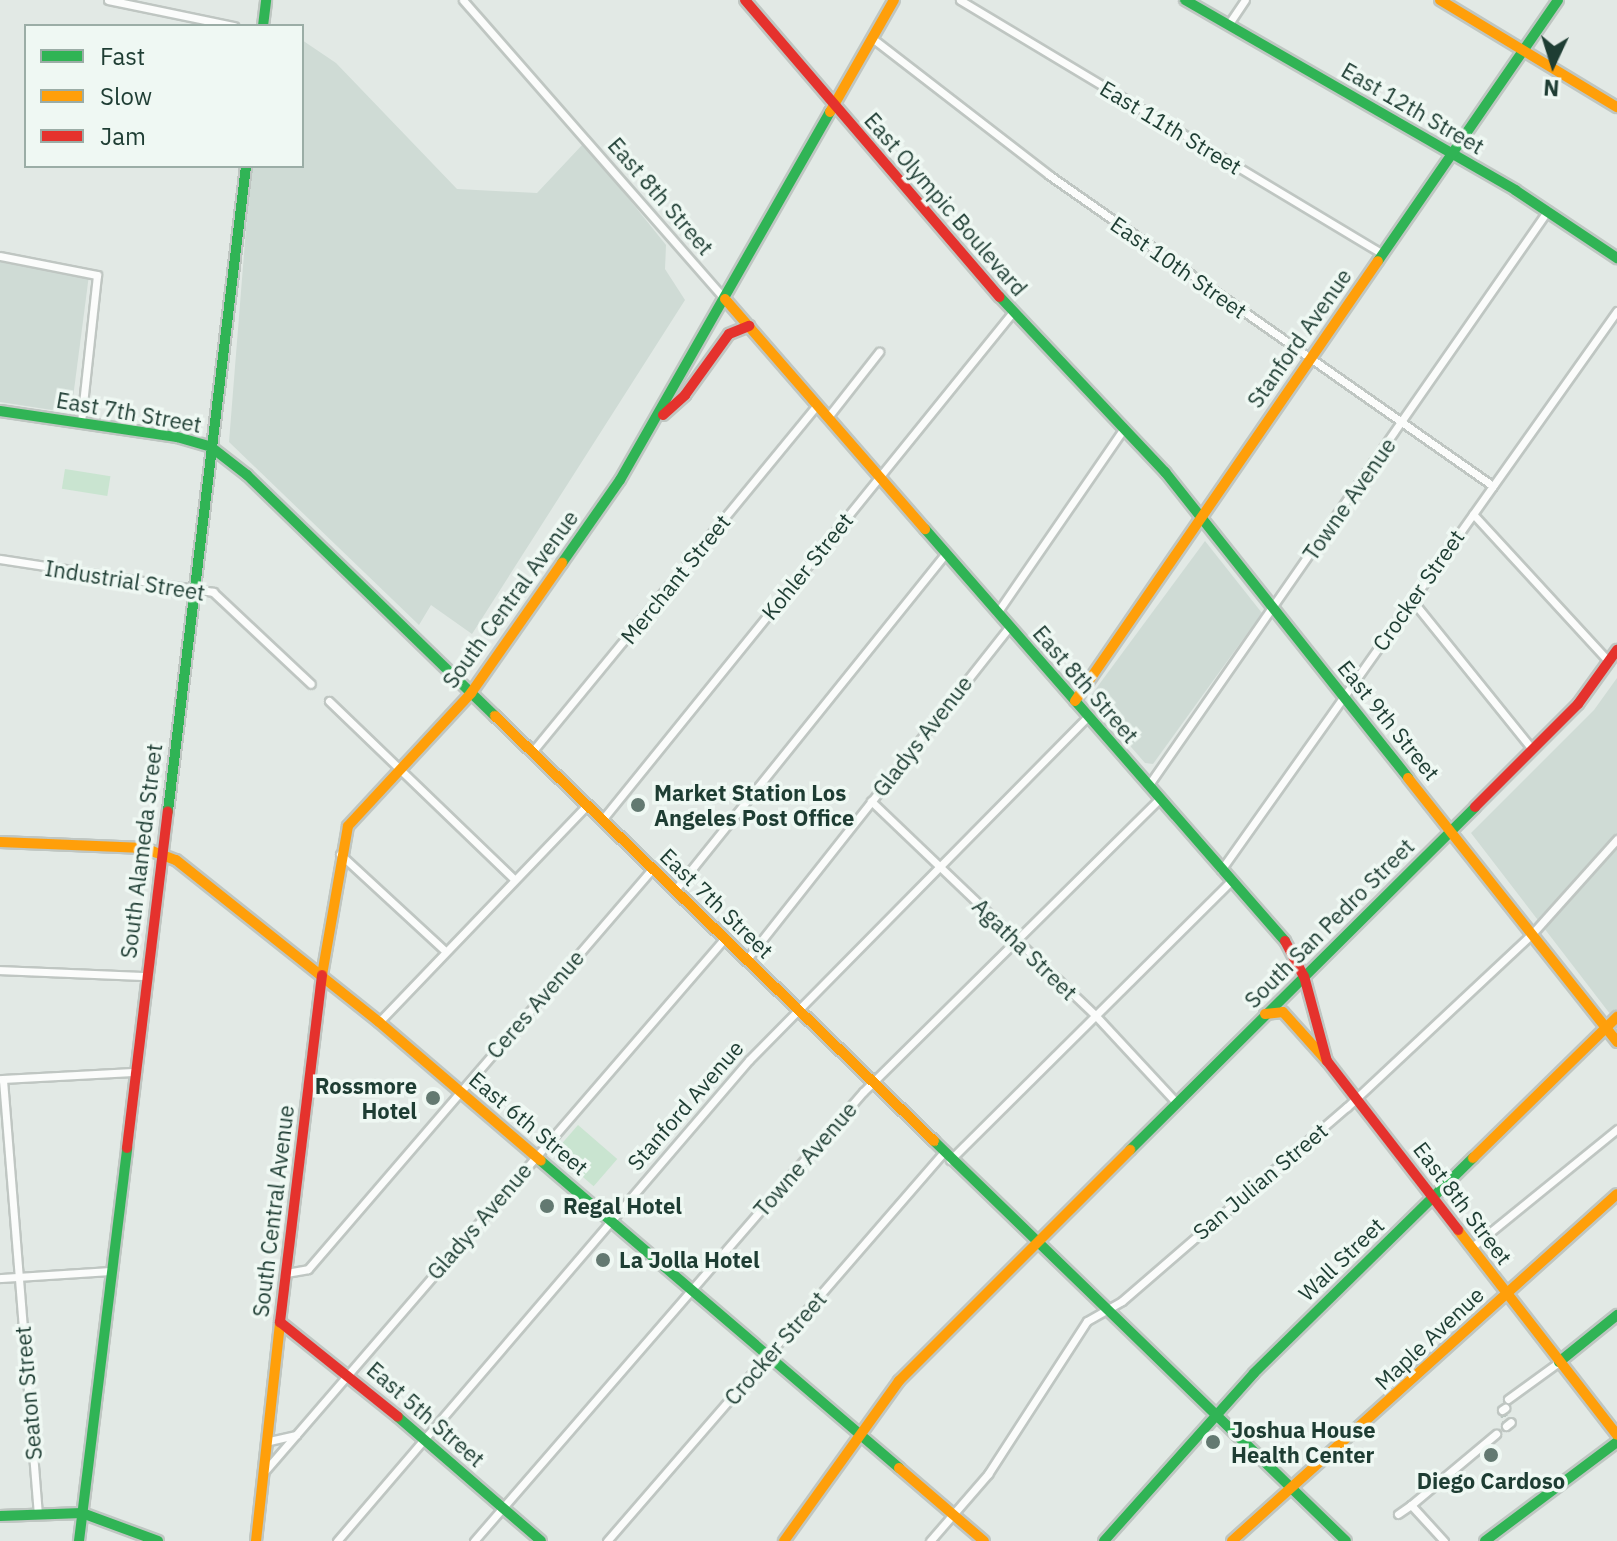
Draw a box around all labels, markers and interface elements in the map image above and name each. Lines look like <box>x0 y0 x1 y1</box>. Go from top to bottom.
legend <box>24 24 304 168</box>
north arrow <box>1513 24 1593 104</box>
text: Fast <box>100 40 145 72</box>
street label: East 12th Street <box>1337 57 1489 159</box>
text: N <box>1542 73 1560 103</box>
street label: East 11th Street <box>1096 74 1246 180</box>
text: Slow <box>100 80 152 112</box>
street label: East Olympic Boulevard <box>859 107 1033 301</box>
text: Jam <box>100 120 146 152</box>
street label: East 8th Street <box>603 132 719 260</box>
street label: East 10th Street <box>1106 210 1252 324</box>
street label: Stanford Avenue <box>1241 263 1357 413</box>
street label: East 7th Street <box>54 386 204 438</box>
street label: Towne Avenue <box>1297 433 1401 565</box>
street label: South Central Avenue <box>437 505 583 693</box>
street label: Kohler Street <box>756 507 858 625</box>
street label: Merchant Street <box>615 509 735 649</box>
street label: Crocker Street <box>1366 524 1470 656</box>
street label: Industrial Street <box>43 554 207 606</box>
street label: East 8th Street <box>1028 620 1144 748</box>
street label: East 9th Street <box>1332 655 1446 785</box>
street label: Gladys Avenue <box>867 670 977 802</box>
street label: South Alameda Street <box>115 742 167 960</box>
place label: Market Station Los Angeles Post Office <box>654 779 854 830</box>
marker: Market Station Los Angeles Post Office <box>629 796 647 814</box>
street label: South San Pedro Street <box>1239 833 1419 1013</box>
street label: East 7th Street <box>655 842 779 964</box>
street label: Agatha Street <box>967 893 1083 1005</box>
street label: Ceres Avenue <box>481 944 589 1064</box>
street label: Stanford Avenue <box>621 1035 749 1175</box>
street label: East 6th Street <box>464 1066 594 1180</box>
place label: Rossmore Hotel <box>315 1072 417 1124</box>
marker: Rossmore Hotel <box>424 1089 442 1107</box>
street label: Towne Avenue <box>748 1096 862 1222</box>
street label: South Central Avenue <box>247 1104 299 1318</box>
street label: San Julian Street <box>1187 1117 1333 1245</box>
street label: East 8th Street <box>1408 1136 1518 1270</box>
street label: Gladys Avenue <box>421 1157 537 1285</box>
place label: Regal Hotel <box>563 1193 682 1219</box>
marker: Regal Hotel <box>538 1197 556 1215</box>
street label: Wall Street <box>1293 1212 1389 1306</box>
place label: La Jolla Hotel <box>619 1247 760 1273</box>
marker: La Jolla Hotel <box>594 1251 612 1269</box>
street label: Maple Avenue <box>1369 1281 1489 1395</box>
street label: Crocker Street <box>718 1286 832 1410</box>
street label: Seaton Street <box>9 1325 47 1461</box>
street label: East 5th Street <box>362 1356 490 1472</box>
place label: Joshua House Health Center <box>1231 1416 1376 1468</box>
marker: Joshua House Health Center <box>1202 1431 1224 1453</box>
marker: Diego Cardoso <box>1482 1446 1500 1464</box>
place label: Diego Cardoso <box>1417 1468 1565 1494</box>

